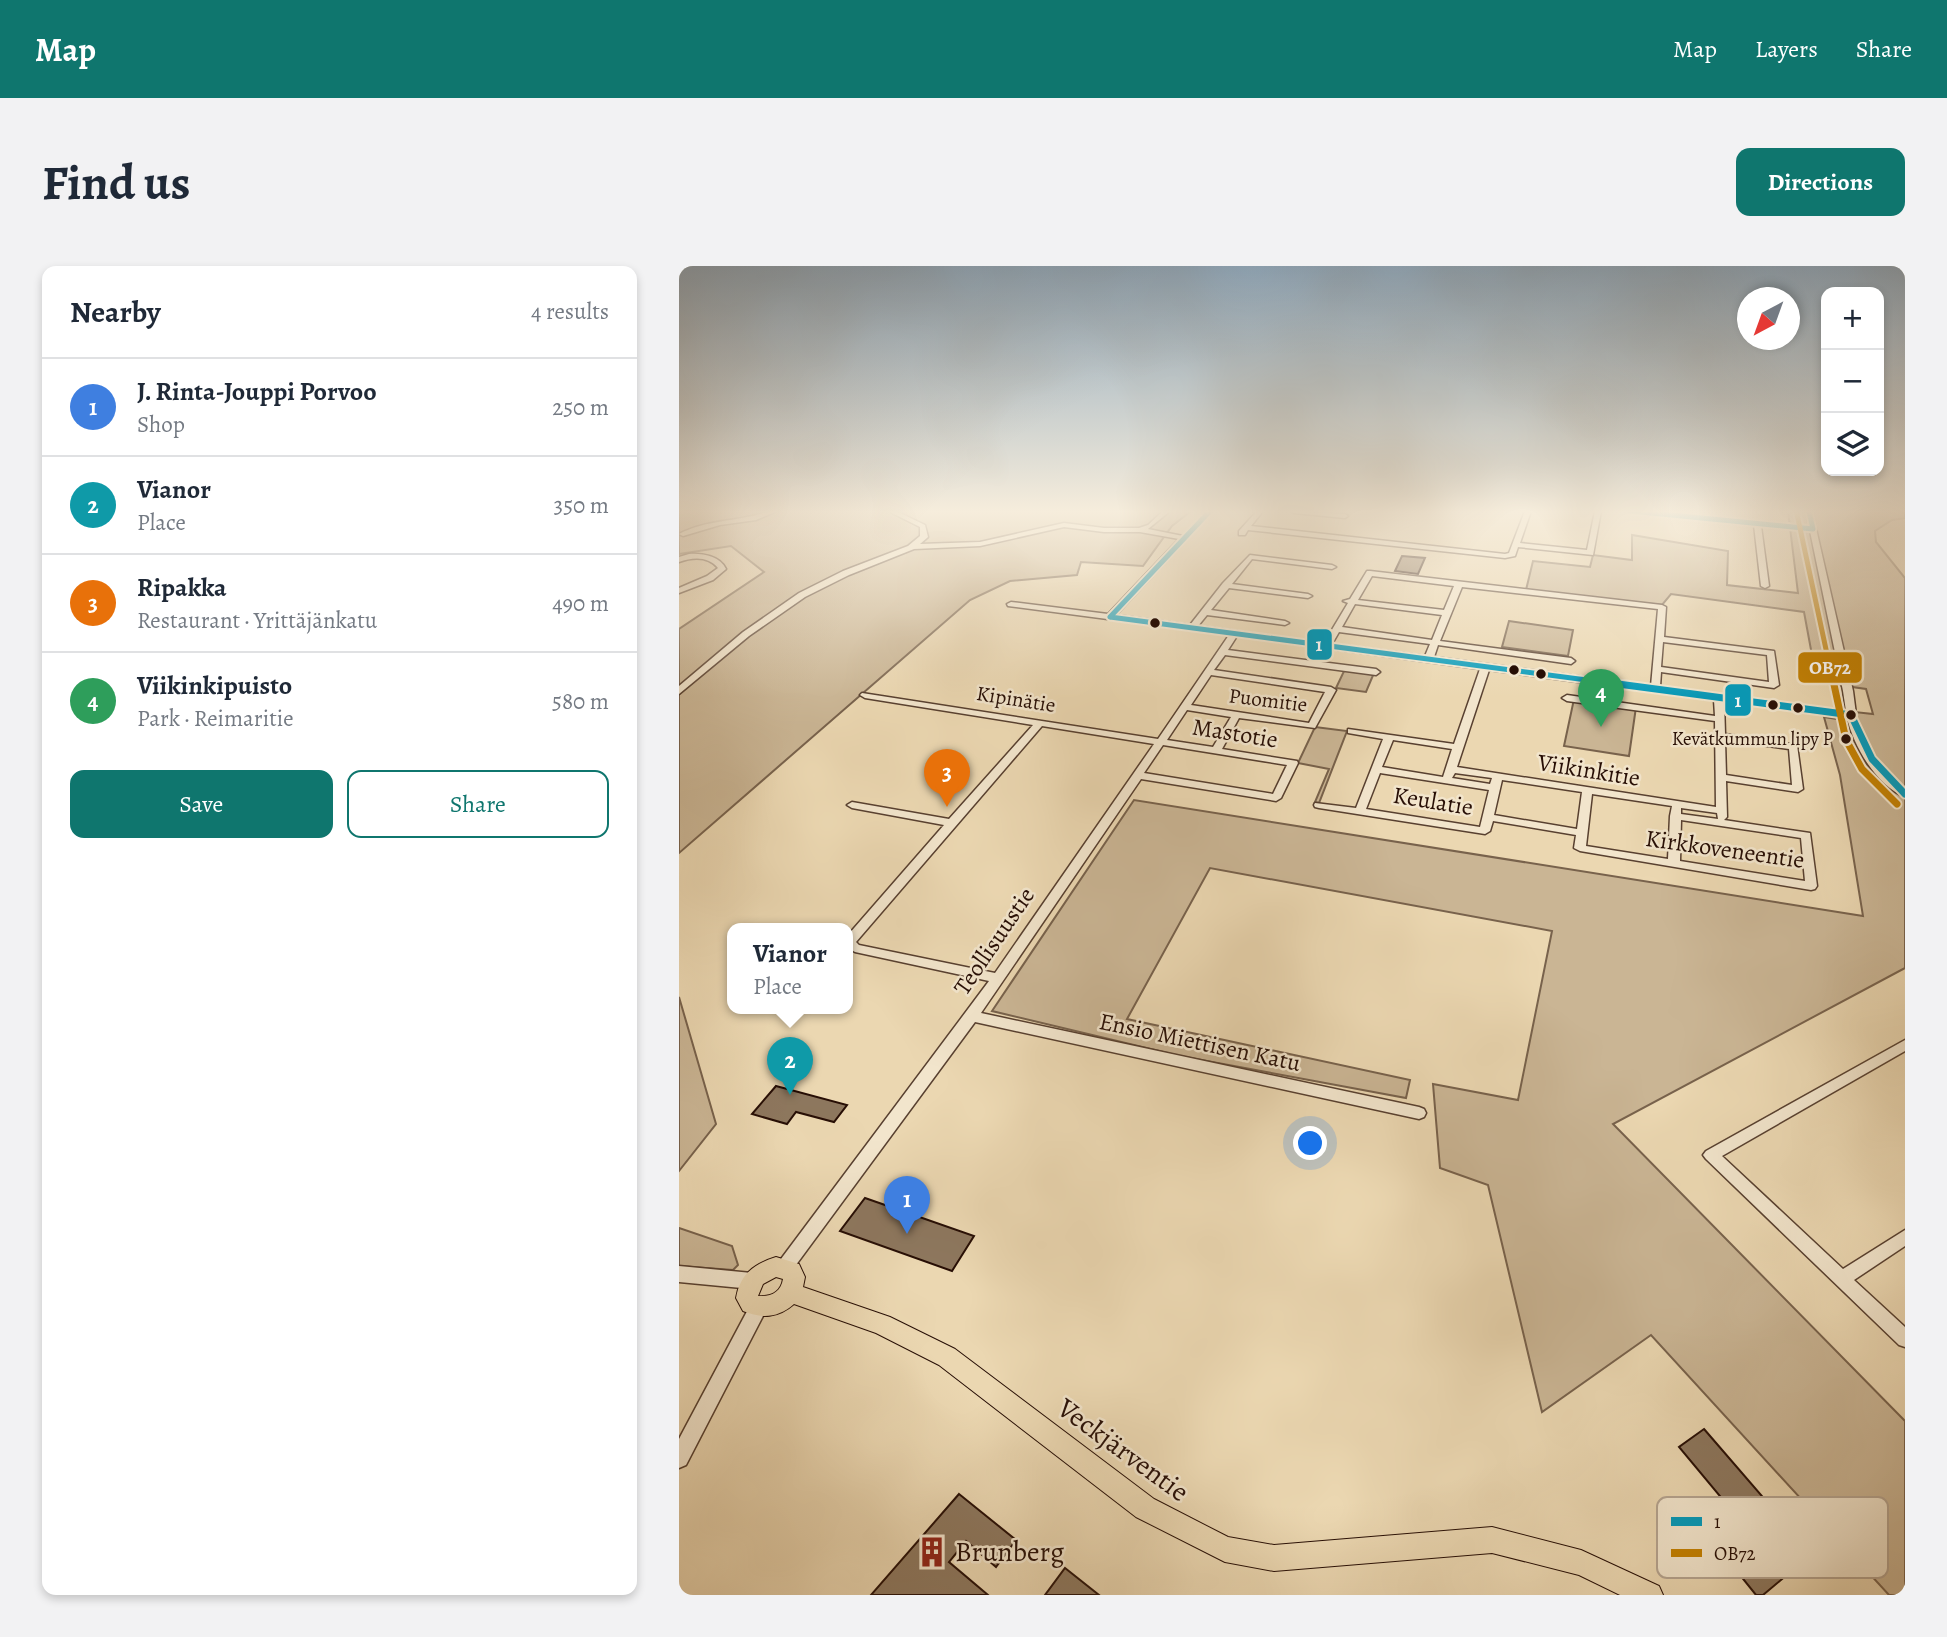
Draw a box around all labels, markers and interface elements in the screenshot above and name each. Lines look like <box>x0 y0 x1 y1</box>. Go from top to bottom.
text: Map <box>35 27 96 72</box>
text: Map <box>1673 33 1717 65</box>
text: Layers <box>1755 33 1818 65</box>
text: Share <box>1856 33 1912 65</box>
button: Directions <box>1736 148 1905 216</box>
text: Find us <box>42 149 190 216</box>
north arrow <box>1737 287 1800 350</box>
map controls <box>1821 287 1884 476</box>
button: + <box>1821 287 1884 350</box>
text: Nearby <box>70 292 161 332</box>
text: 4 results <box>531 296 609 327</box>
button: − <box>1821 350 1884 413</box>
text: J. Rinta-Jouppi Porvoo <box>137 374 377 409</box>
text: 1 <box>89 392 97 423</box>
text: 250 m <box>552 392 609 423</box>
text: Shop <box>137 409 185 440</box>
button: layers <box>1821 413 1884 476</box>
text: Vianor <box>137 472 211 507</box>
text: 2 <box>87 490 99 521</box>
text: 350 m <box>554 490 609 521</box>
text: Place <box>137 507 186 538</box>
text: Ripakka <box>137 570 227 605</box>
text: 3 <box>88 588 98 619</box>
text: 490 m <box>552 588 609 619</box>
text: Restaurant · Yrittäjänkatu <box>137 605 377 636</box>
unlabelled marker <box>1148 616 1162 630</box>
line badge: 1 <box>1306 628 1333 661</box>
text: 1 <box>1316 632 1323 658</box>
line badge: OB72 <box>1797 651 1863 684</box>
text: OB72 <box>1809 655 1851 681</box>
unlabelled marker <box>1507 663 1521 677</box>
unlabelled marker <box>1534 667 1548 681</box>
text: Viikinkipuisto <box>137 668 292 703</box>
pin: 4 <box>1578 669 1624 727</box>
street label: Kipinätie <box>974 679 1058 719</box>
street label: Puomitie <box>1227 681 1309 719</box>
line badge: 1 <box>1724 683 1752 717</box>
text: 4 <box>88 686 98 717</box>
text: 580 m <box>552 686 609 717</box>
text: 1 <box>1735 688 1742 714</box>
unlabelled marker <box>1766 698 1780 712</box>
unlabelled marker <box>1791 701 1805 715</box>
text: Park · Reimaritie <box>137 703 294 734</box>
unlabelled marker <box>1844 708 1858 722</box>
street label: Mastotie <box>1190 710 1280 756</box>
place label: Kevätkummun lipy P <box>1672 726 1834 752</box>
marker: Kevätkummun lipy P <box>1839 732 1853 746</box>
street label: Viikinkitie <box>1535 746 1642 794</box>
pin: 3 <box>924 749 970 807</box>
button: Save <box>70 770 333 838</box>
button: Share <box>347 770 609 838</box>
street label: Keulatie <box>1391 779 1475 823</box>
street label: Kirkkoveneentie <box>1643 822 1807 876</box>
street label: Teollisuustie <box>946 881 1042 1001</box>
popup <box>727 923 853 1014</box>
text: Vianor <box>753 936 827 971</box>
text: Place <box>753 971 802 1002</box>
street label: Ensio Miettisen Katu <box>1096 1005 1304 1079</box>
pin: 2 <box>767 1037 813 1095</box>
your location <box>1293 1126 1327 1160</box>
pin: 1 <box>884 1176 930 1234</box>
street label: Veckjärventie <box>1049 1389 1197 1511</box>
legend <box>1657 1497 1888 1578</box>
text: 1 <box>1714 1509 1721 1535</box>
place label: Brunberg <box>955 1533 1064 1571</box>
building icon: Brunberg <box>915 1535 949 1569</box>
text: OB72 <box>1714 1541 1756 1567</box>

